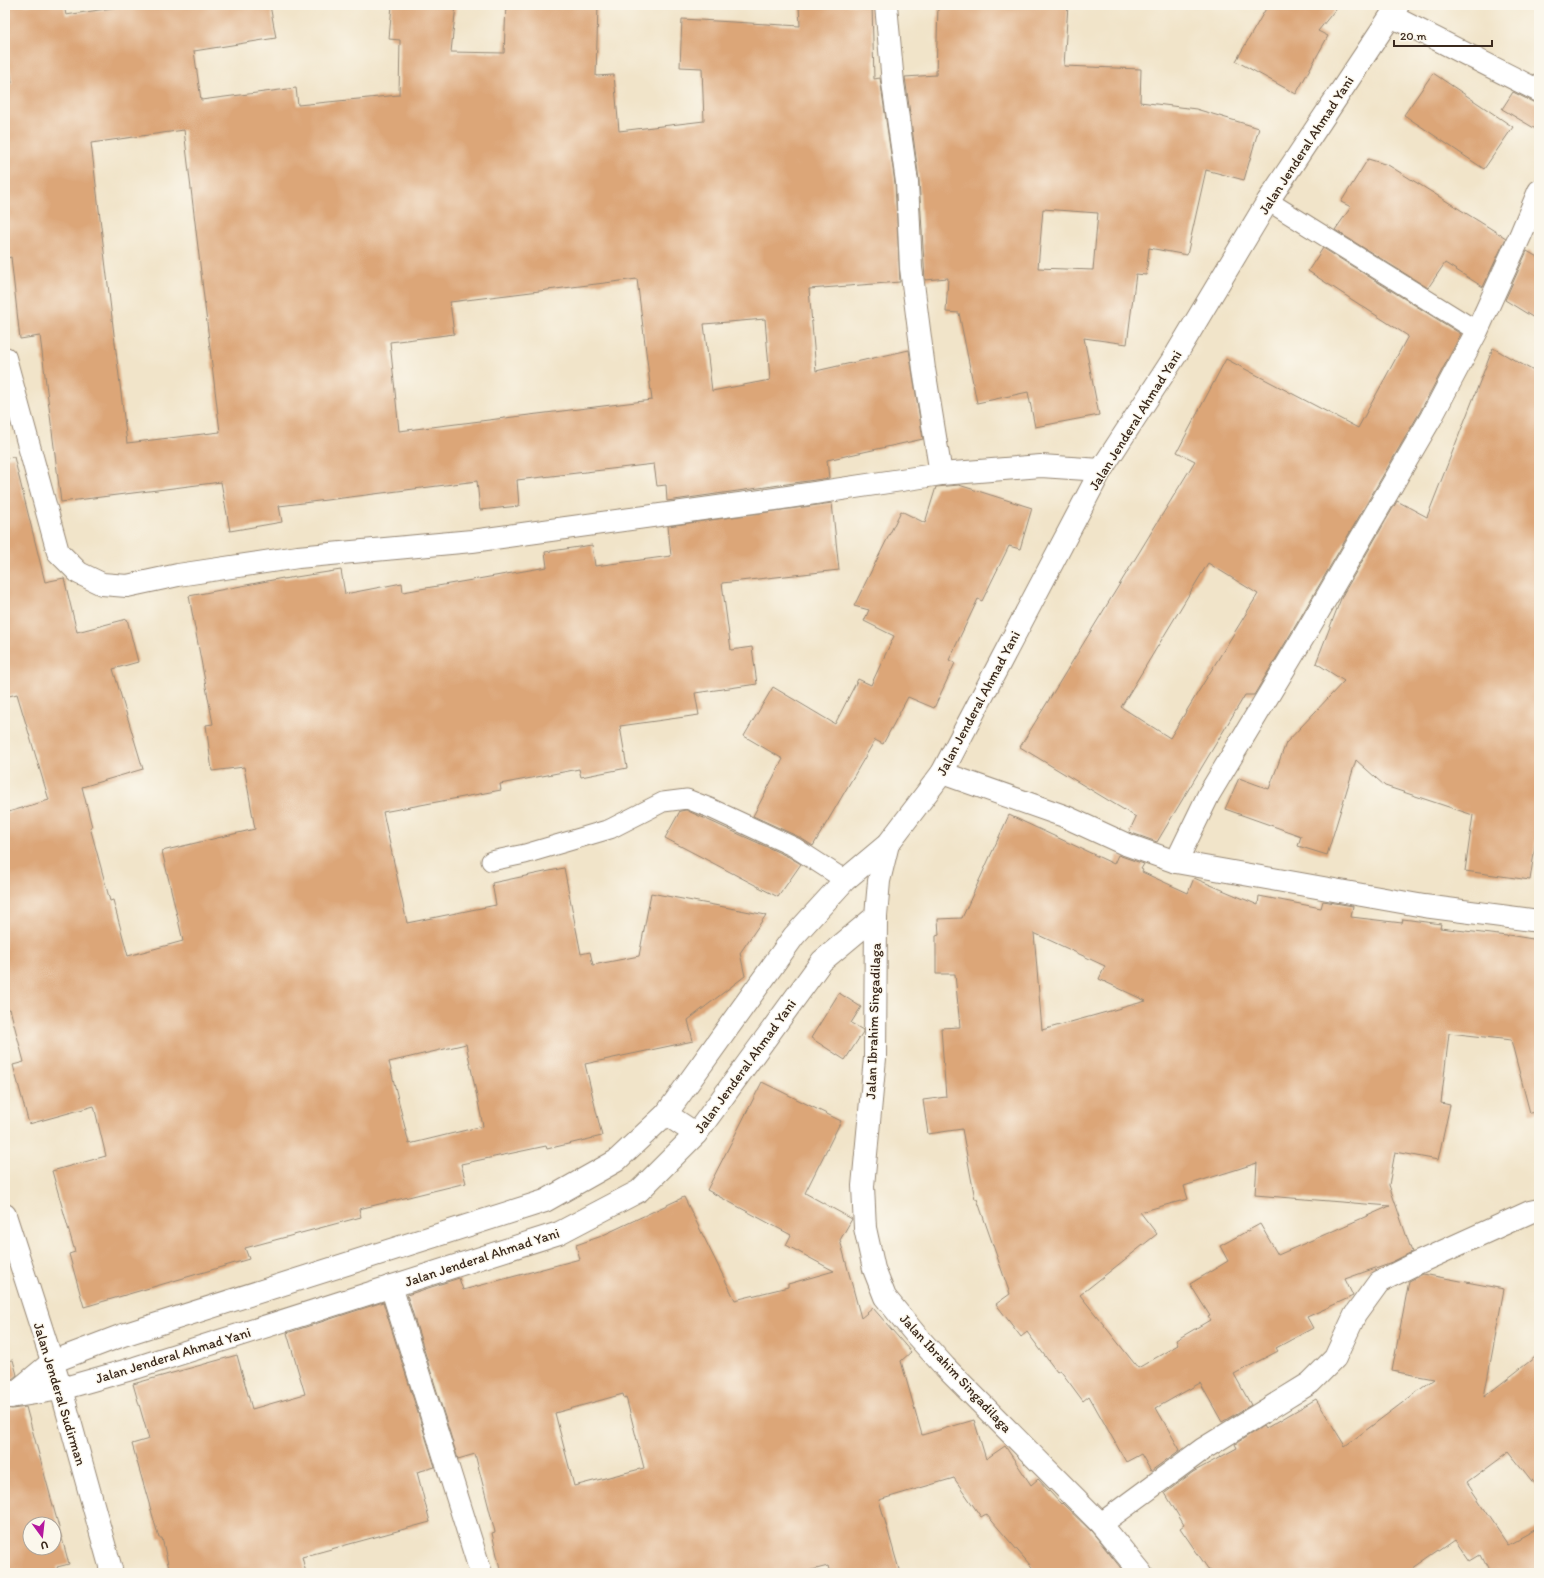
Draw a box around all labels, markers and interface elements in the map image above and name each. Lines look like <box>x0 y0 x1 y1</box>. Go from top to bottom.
scale bar <box>1394 22 1492 48</box>
text: 20 m <box>1400 29 1427 43</box>
street label: Jalan Jenderal Ahmad Yani <box>1255 73 1358 218</box>
street label: Jalan Jenderal Ahmad Yani <box>1085 347 1185 493</box>
street label: Jalan Jenderal Ahmad Yani <box>933 628 1024 779</box>
street label: Jalan Ibrahim Singadilaga <box>862 942 885 1100</box>
street label: Jalan Jenderal Ahmad Yani <box>691 996 800 1137</box>
street label: Jalan Jenderal Ahmad Yani <box>403 1224 562 1291</box>
street label: Jalan Ibrahim Singadilaga <box>896 1310 1016 1437</box>
street label: Jalan Jenderal Sudirman <box>30 1320 89 1468</box>
street label: Jalan Jenderal Ahmad Yani <box>93 1324 253 1387</box>
north arrow <box>22 1516 62 1556</box>
text: U <box>39 1538 50 1552</box>

